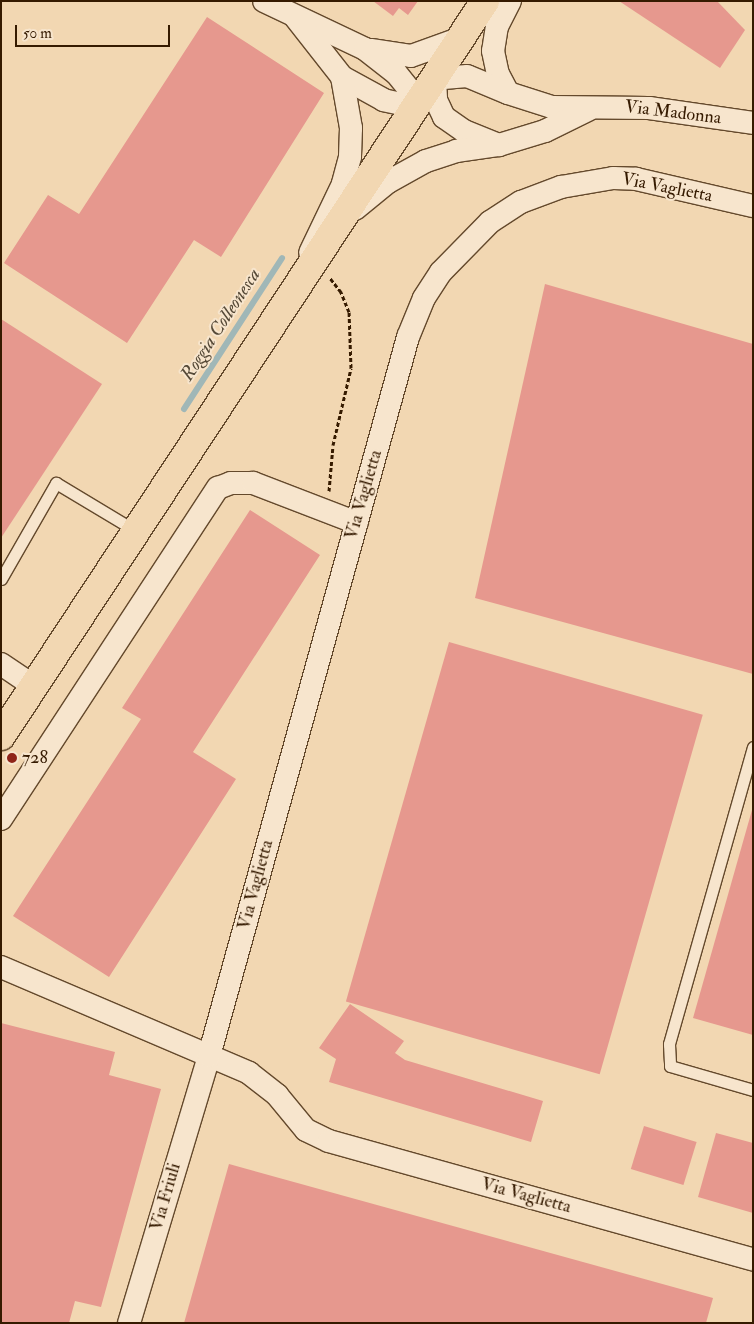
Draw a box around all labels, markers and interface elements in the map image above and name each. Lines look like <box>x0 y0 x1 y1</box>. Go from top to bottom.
scale bar <box>18 15 172 47</box>
text: 50 m <box>23 24 52 43</box>
street label: Via Madonna <box>624 96 722 130</box>
street label: Via Vaglietta <box>620 169 714 207</box>
water label: Roggia Colleonesca <box>176 265 266 385</box>
street label: Via Vaglietta <box>341 448 387 542</box>
place label: 728 <box>22 747 48 769</box>
marker: 728 <box>6 752 18 764</box>
street label: Via Vaglietta <box>234 838 278 932</box>
street label: Via Friuli <box>146 1161 186 1233</box>
street label: Via Vaglietta <box>479 1174 573 1218</box>

